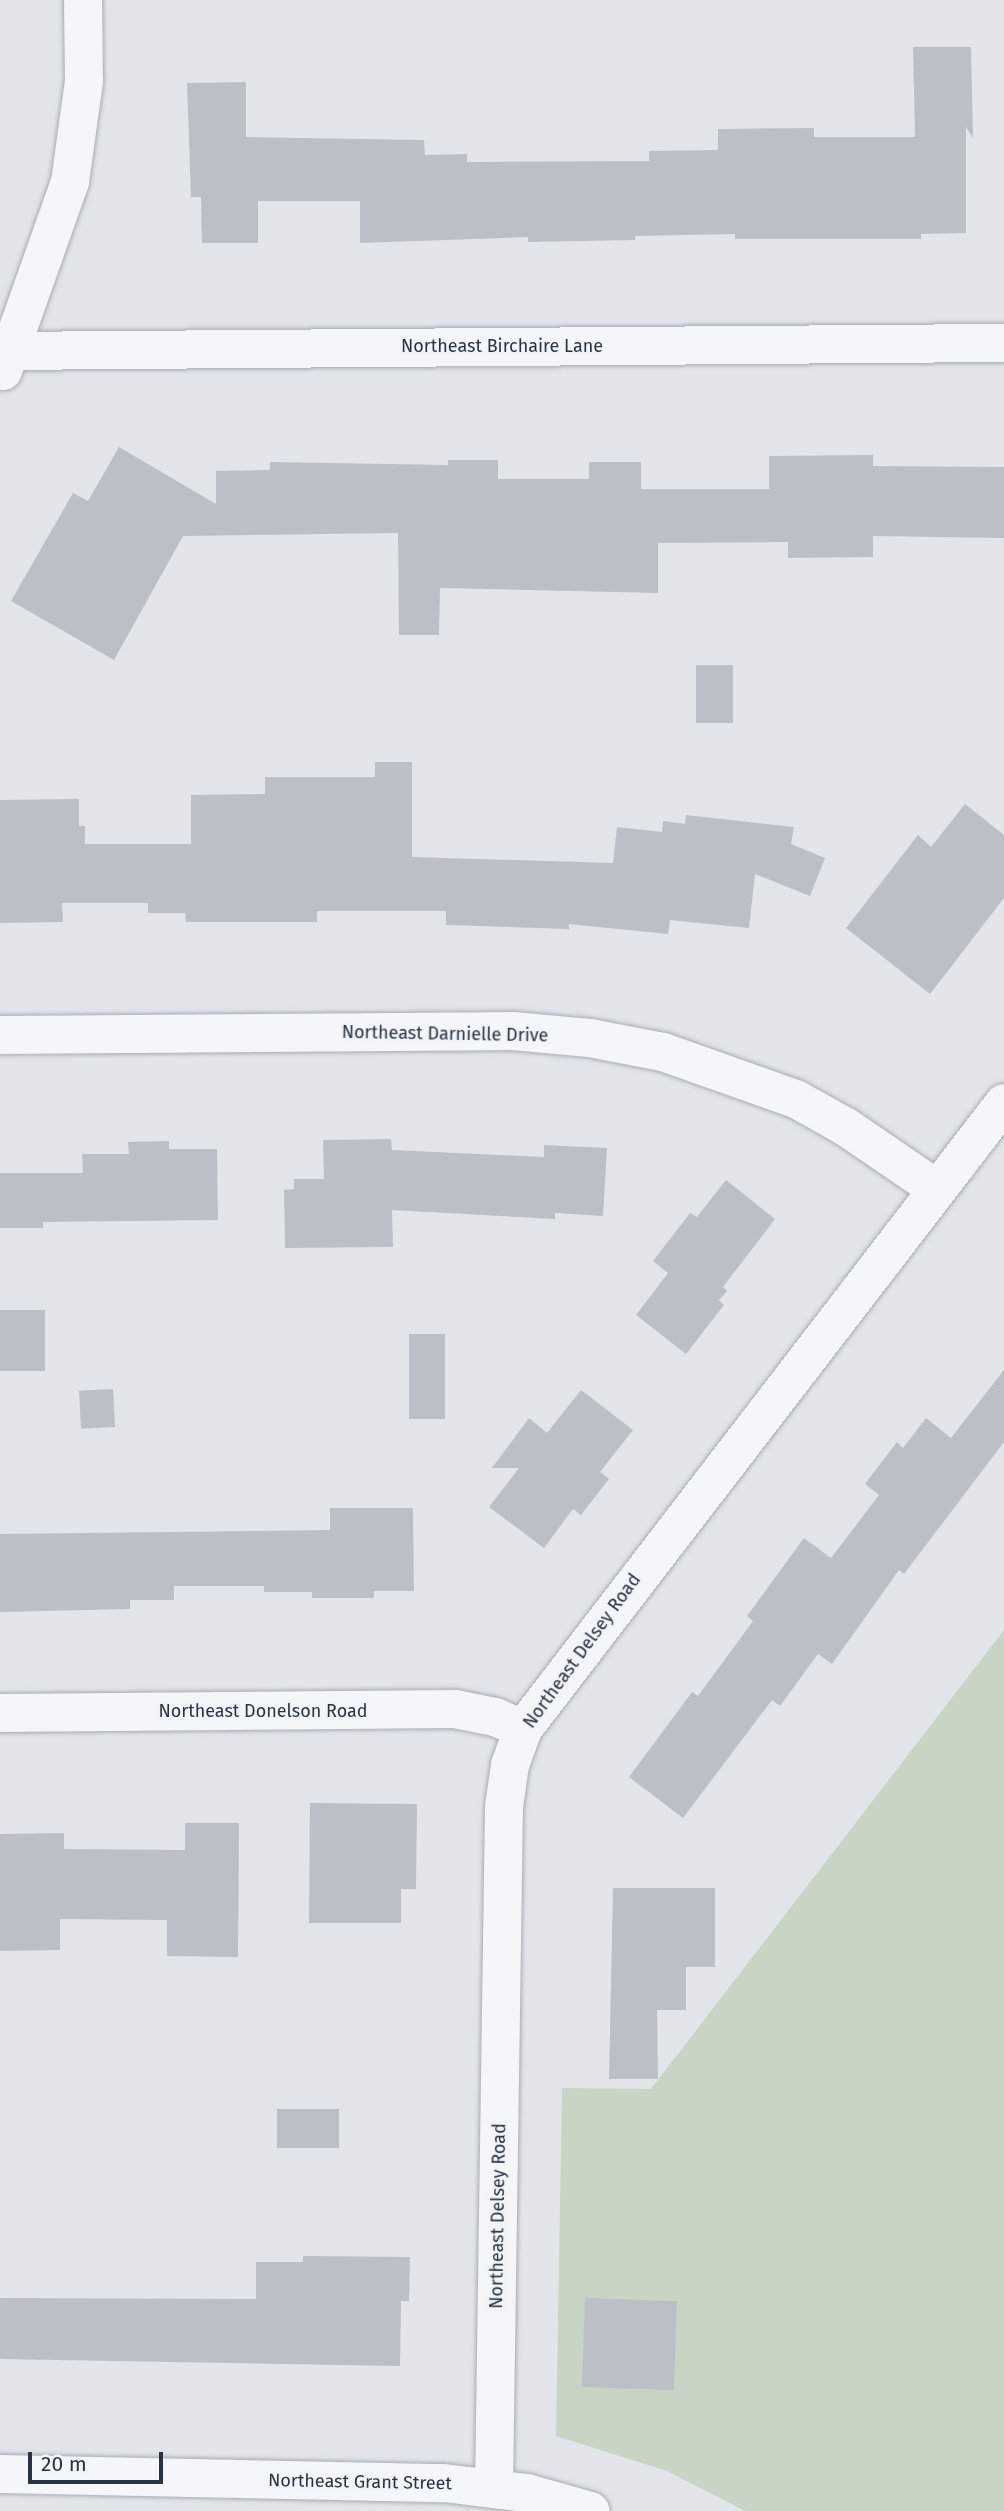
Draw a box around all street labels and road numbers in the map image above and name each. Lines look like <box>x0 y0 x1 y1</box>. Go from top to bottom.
street label: Northeast Birchaire Lane <box>401 335 603 357</box>
street label: Northeast Darnielle Drive <box>342 1021 548 1047</box>
street label: Northeast Delsey Road <box>519 1570 645 1732</box>
street label: Northeast Donelson Road <box>158 1700 368 1722</box>
street label: Northeast Delsey Road <box>486 2123 510 2309</box>
street label: Northeast Grant Street <box>268 2470 452 2494</box>

